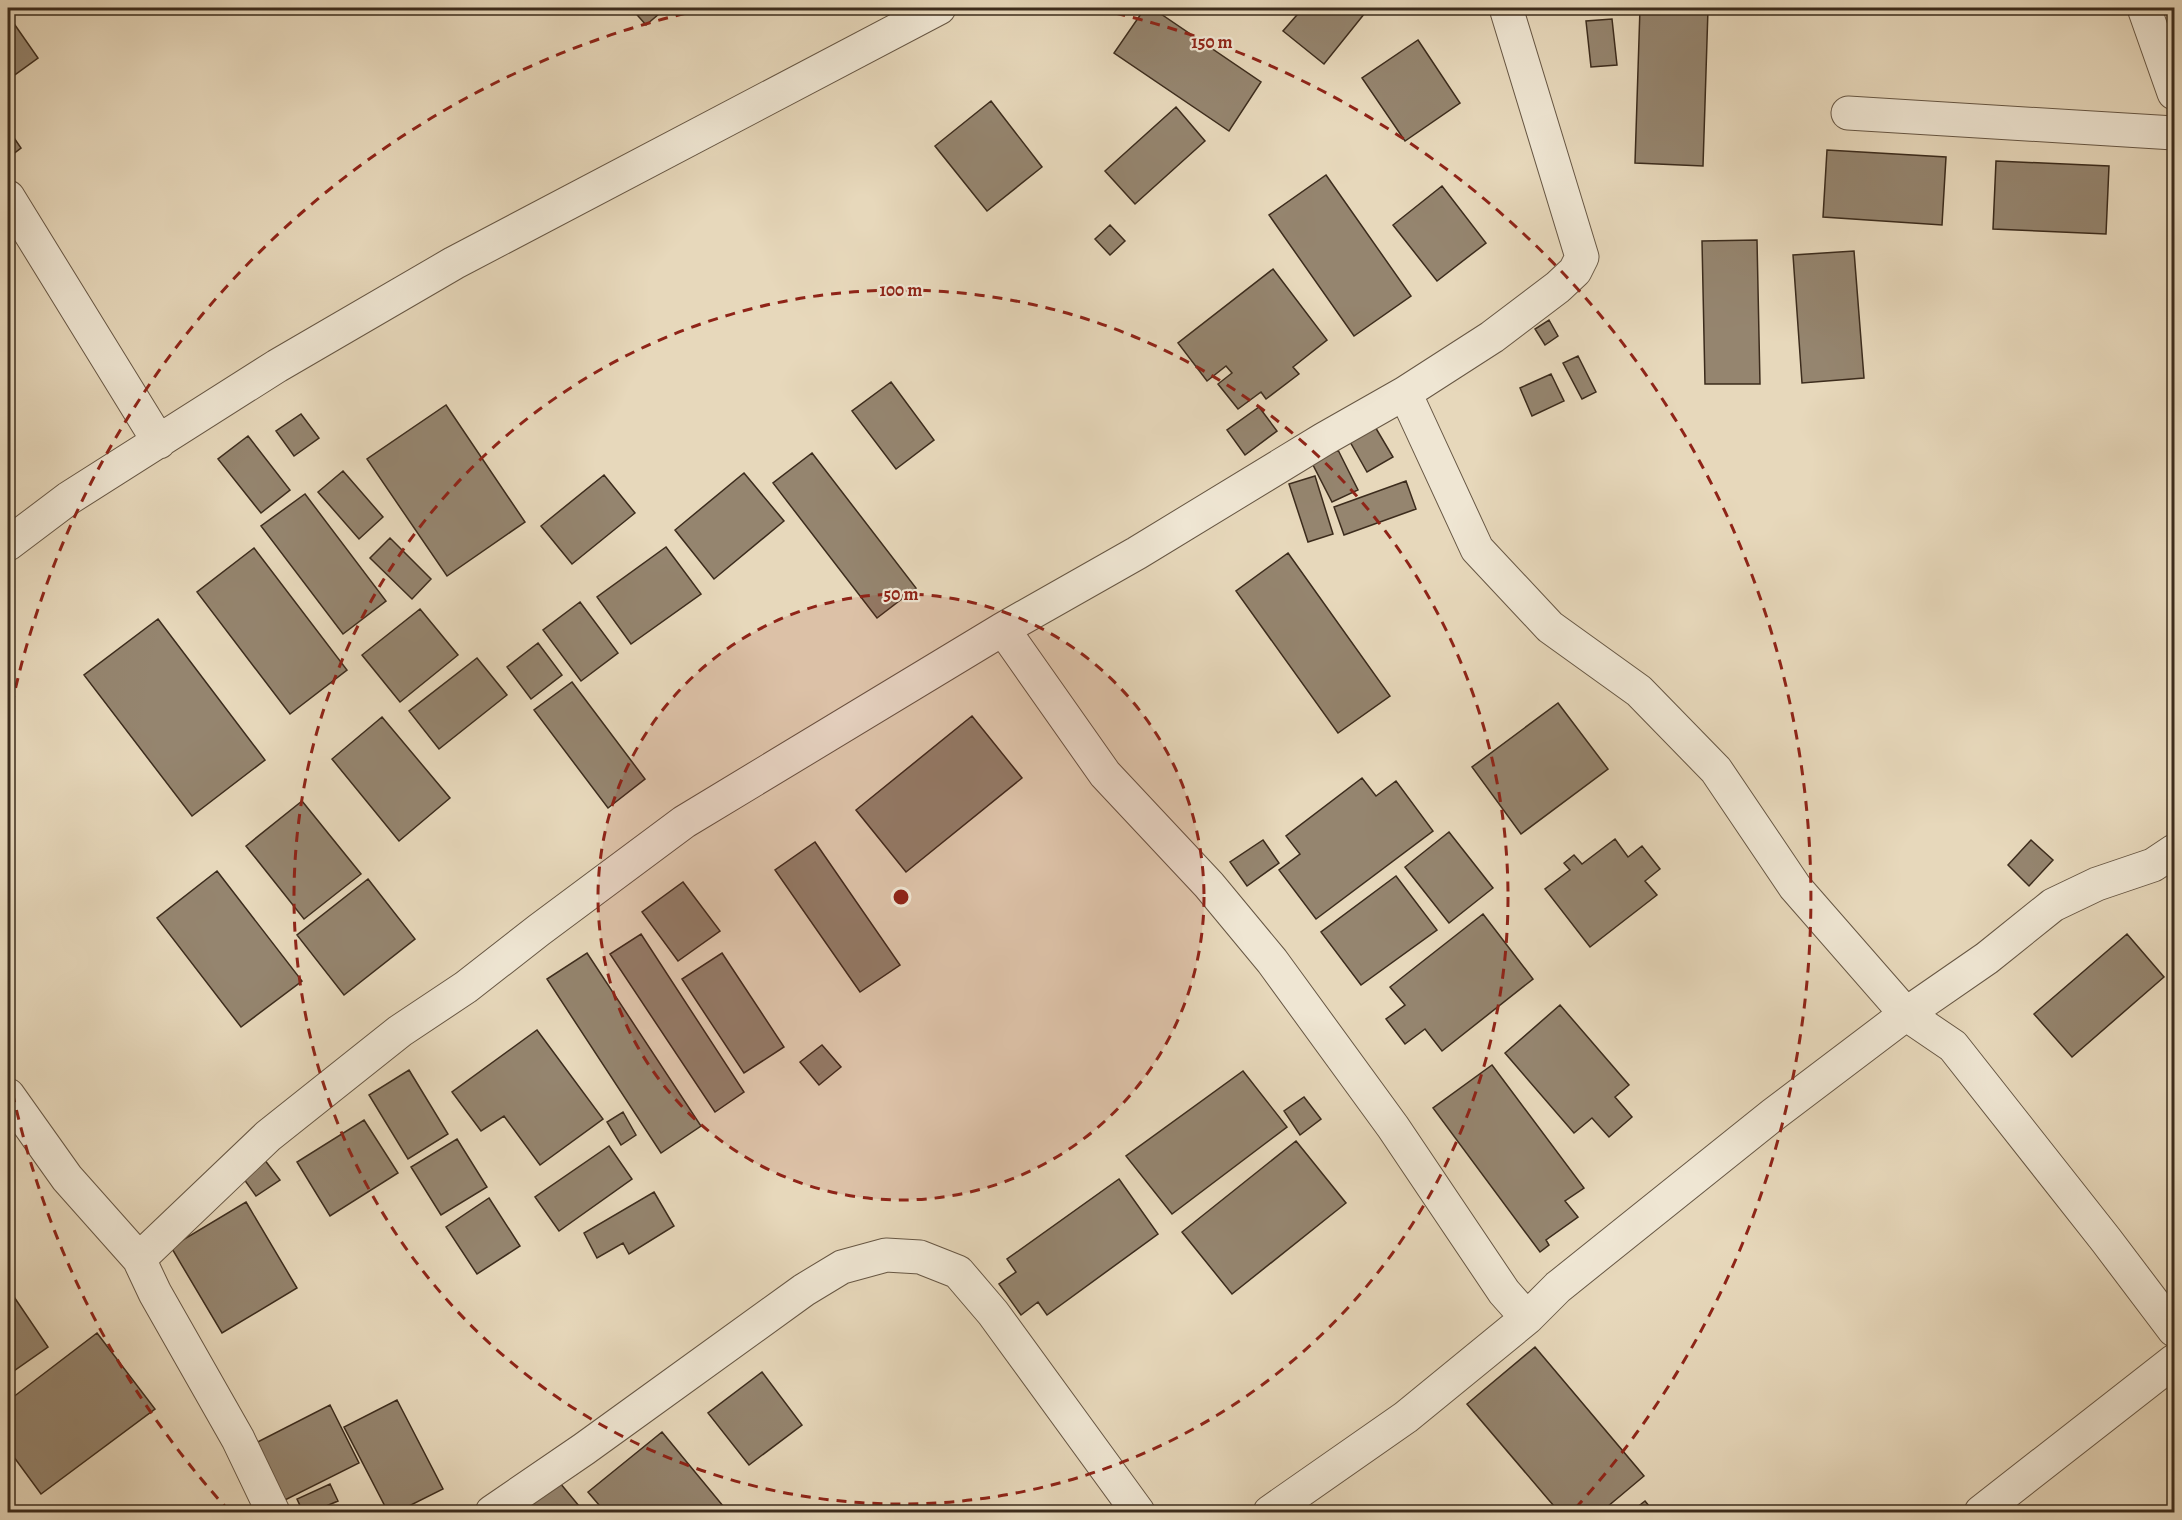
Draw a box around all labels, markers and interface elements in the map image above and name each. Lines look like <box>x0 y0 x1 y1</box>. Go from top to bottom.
text: 150 m <box>1191 30 1233 54</box>
text: 100 m <box>880 278 922 302</box>
text: 50 m <box>884 582 918 606</box>
centre of rings <box>891 887 911 907</box>

